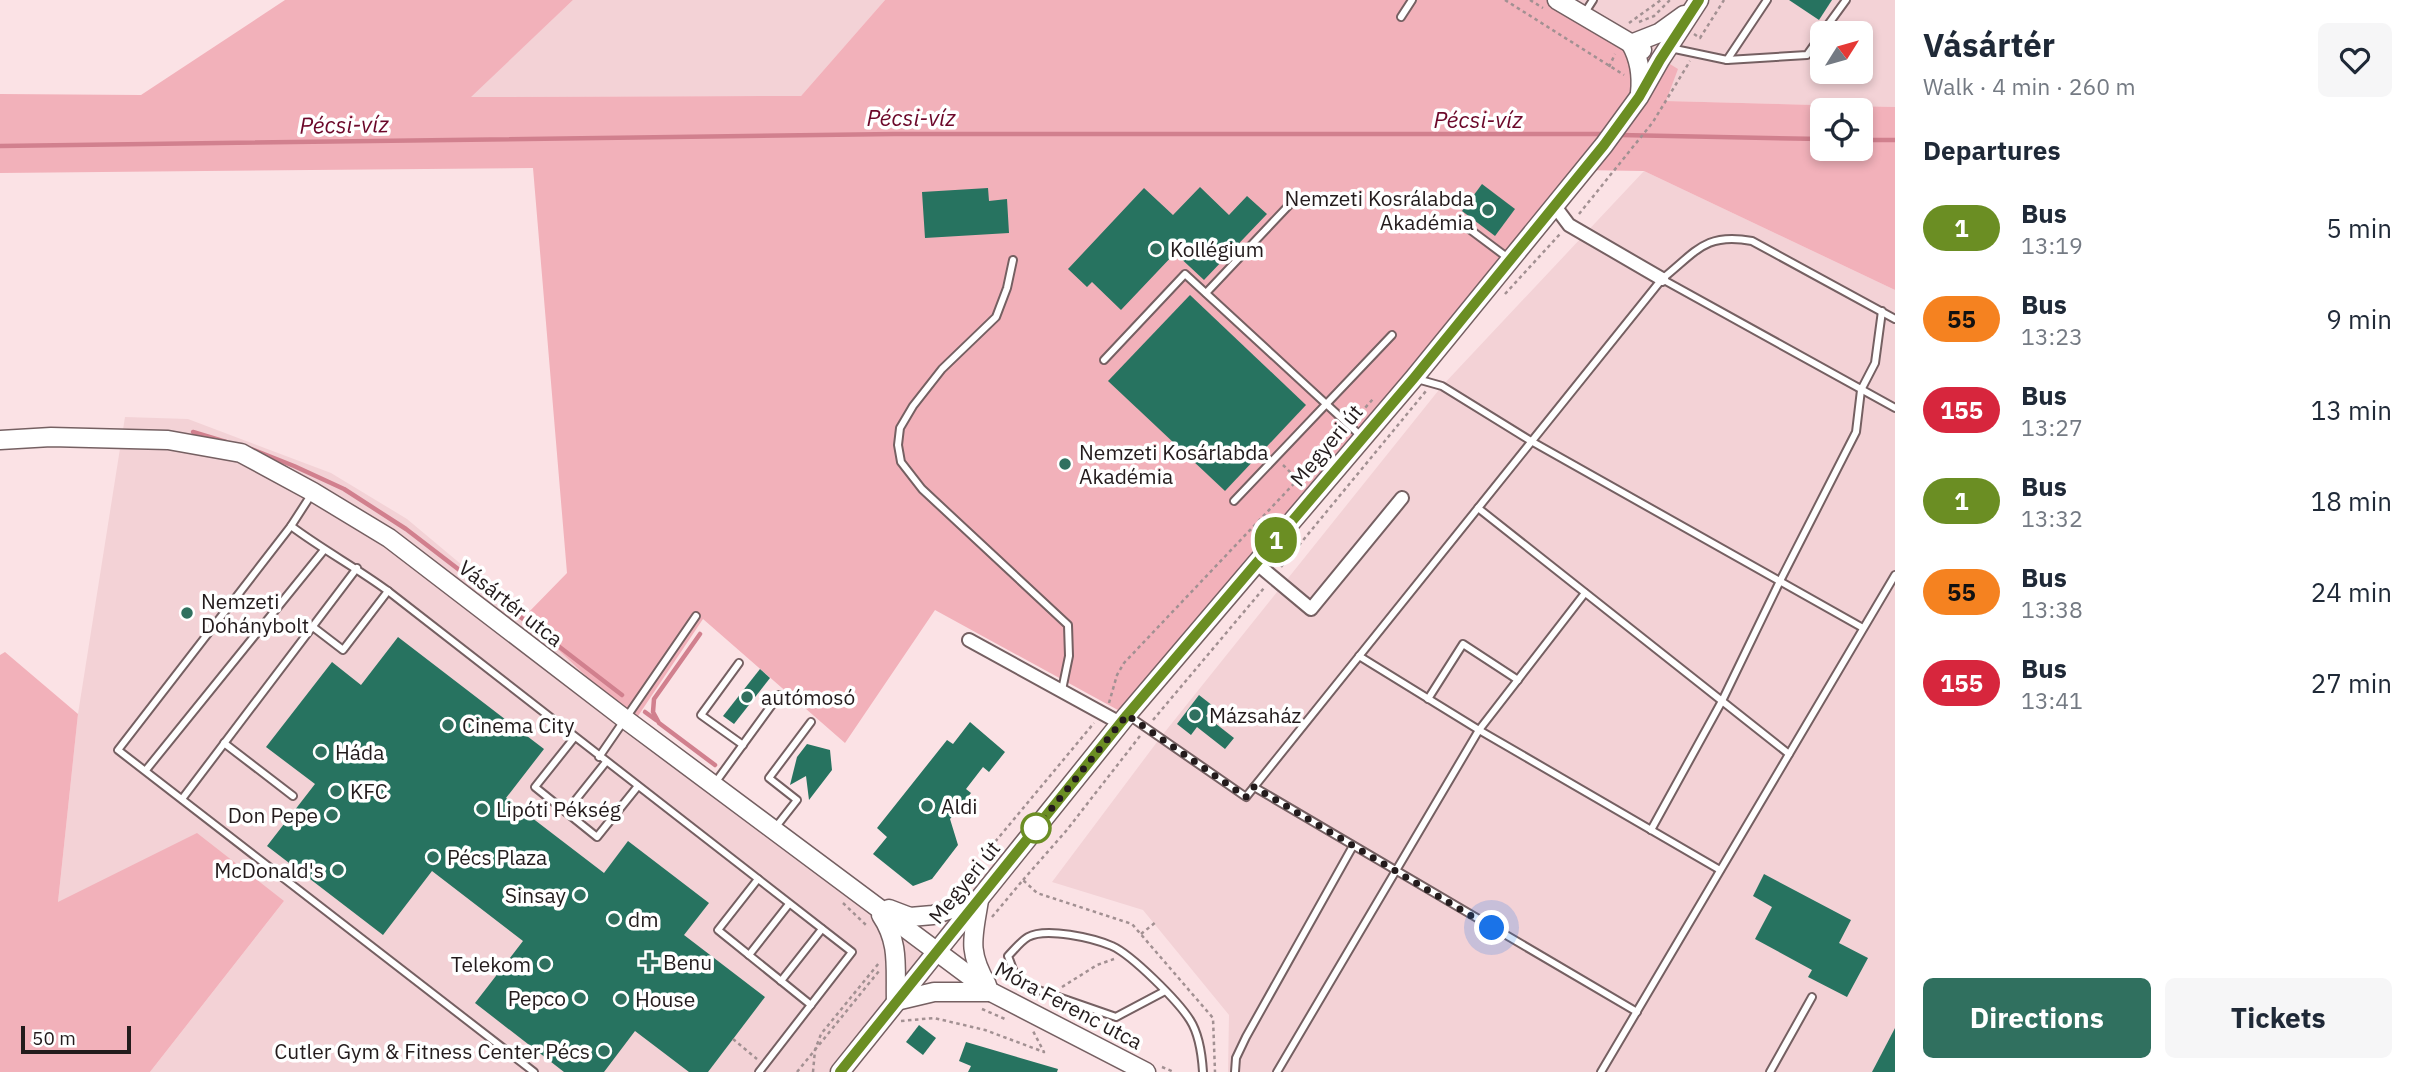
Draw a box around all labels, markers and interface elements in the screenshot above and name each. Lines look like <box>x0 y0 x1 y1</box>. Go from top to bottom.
north arrow <box>1810 21 1872 84</box>
map controls <box>1810 21 1873 161</box>
text: Vásártér <box>1923 23 2055 66</box>
button: heart <box>2318 23 2392 97</box>
text: Walk · 4 min · 260 m <box>1923 71 2136 101</box>
button: locate <box>1810 98 1873 161</box>
water label: Pécsi-víz <box>866 102 956 132</box>
water label: Pécsi-víz <box>1433 104 1523 134</box>
water label: Pécsi-víz <box>299 108 389 140</box>
text: Departures <box>1923 133 2061 167</box>
place label: Nemzeti Kosrálabda Akadémia <box>1285 184 1474 236</box>
text: Bus <box>2021 196 2067 230</box>
marker: Nemzeti Kosrálabda Akadémia <box>1480 202 1496 218</box>
text: 5 min <box>2326 211 2392 245</box>
text: 1 <box>1954 212 1969 244</box>
text: 13:19 <box>2021 230 2083 260</box>
place label: Kollégium <box>1170 235 1264 263</box>
marker: Kollégium <box>1148 241 1164 257</box>
text: Bus <box>2021 287 2067 321</box>
text: 9 min <box>2326 302 2392 336</box>
text: 55 <box>1947 303 1976 335</box>
text: 13:23 <box>2021 321 2083 351</box>
text: Bus <box>2021 378 2067 412</box>
text: 13 min <box>2311 393 2392 427</box>
text: 155 <box>1940 394 1983 426</box>
street label: Megyeri út <box>1283 398 1369 492</box>
text: 13:27 <box>2021 412 2083 442</box>
place label: Nemzeti Kosárlabda Akadémia <box>1079 438 1269 490</box>
marker: Nemzeti Kosárlabda Akadémia <box>1057 456 1073 472</box>
text: Bus <box>2021 469 2067 503</box>
text: 18 min <box>2311 484 2392 518</box>
text: 1 <box>1954 485 1969 517</box>
text: 13:32 <box>2021 503 2083 533</box>
line badge: 1 <box>1253 517 1299 563</box>
text: 1 <box>1269 524 1283 556</box>
street label: Vásártér utca <box>453 553 569 653</box>
text: Bus <box>2021 560 2067 594</box>
text: 24 min <box>2311 575 2392 609</box>
text: 55 <box>1947 576 1976 608</box>
place label: Nemzeti Dohánybolt <box>201 587 309 639</box>
text: 13:38 <box>2021 594 2083 624</box>
marker: Nemzeti Dohánybolt <box>179 605 195 621</box>
text: Bus <box>2021 651 2067 685</box>
text: 27 min <box>2311 666 2392 700</box>
text: 155 <box>1940 667 1983 699</box>
place label: autómosó <box>761 683 855 711</box>
text: 13:41 <box>2021 685 2083 715</box>
marker: autómosó <box>739 689 755 705</box>
place label: Mázsaház <box>1209 701 1302 729</box>
marker: Mázsaház <box>1187 707 1203 723</box>
place label: Cinema City <box>462 711 575 739</box>
marker: Cinema City <box>440 717 456 733</box>
place label: Háda <box>335 738 384 766</box>
marker: Háda <box>313 744 329 760</box>
place label: KFC <box>350 777 388 805</box>
marker: KFC <box>328 783 344 799</box>
place label: Aldi <box>941 792 978 820</box>
place label: Lipóti Pékség <box>496 795 621 823</box>
marker: Aldi <box>919 798 935 814</box>
place label: Don Pepe <box>228 801 318 829</box>
marker: Lipóti Pékség <box>474 801 490 817</box>
marker: Don Pepe <box>324 807 340 823</box>
unlabelled marker <box>1021 813 1051 843</box>
street label: Megyeri út <box>922 835 1006 929</box>
place label: Pécs Plaza <box>447 843 547 871</box>
marker: Pécs Plaza <box>425 849 441 865</box>
place label: McDonald's <box>214 856 324 884</box>
marker: McDonald's <box>330 862 346 878</box>
place label: Sinsay <box>505 881 567 909</box>
marker: Sinsay <box>572 887 588 903</box>
place label: dm <box>628 905 659 933</box>
your location <box>1474 910 1509 945</box>
marker: dm <box>606 911 622 927</box>
place label: Benu <box>663 948 712 976</box>
place label: Telekom <box>451 950 531 978</box>
marker: Benu <box>641 954 657 970</box>
street label: Móra Ferenc utca <box>991 954 1147 1056</box>
marker: Telekom <box>537 956 553 972</box>
button: Directions <box>1923 978 2151 1058</box>
button: Tickets <box>2165 978 2392 1058</box>
place label: Pepco <box>508 984 566 1012</box>
place label: House <box>635 985 695 1013</box>
marker: Pepco <box>572 990 588 1006</box>
marker: House <box>613 991 629 1007</box>
scale bar <box>21 1023 131 1055</box>
text: 50 m <box>32 1026 76 1050</box>
place label: Cutler Gym & Fitness Center Pécs <box>274 1037 590 1065</box>
marker: Cutler Gym & Fitness Center Pécs <box>596 1043 612 1059</box>

